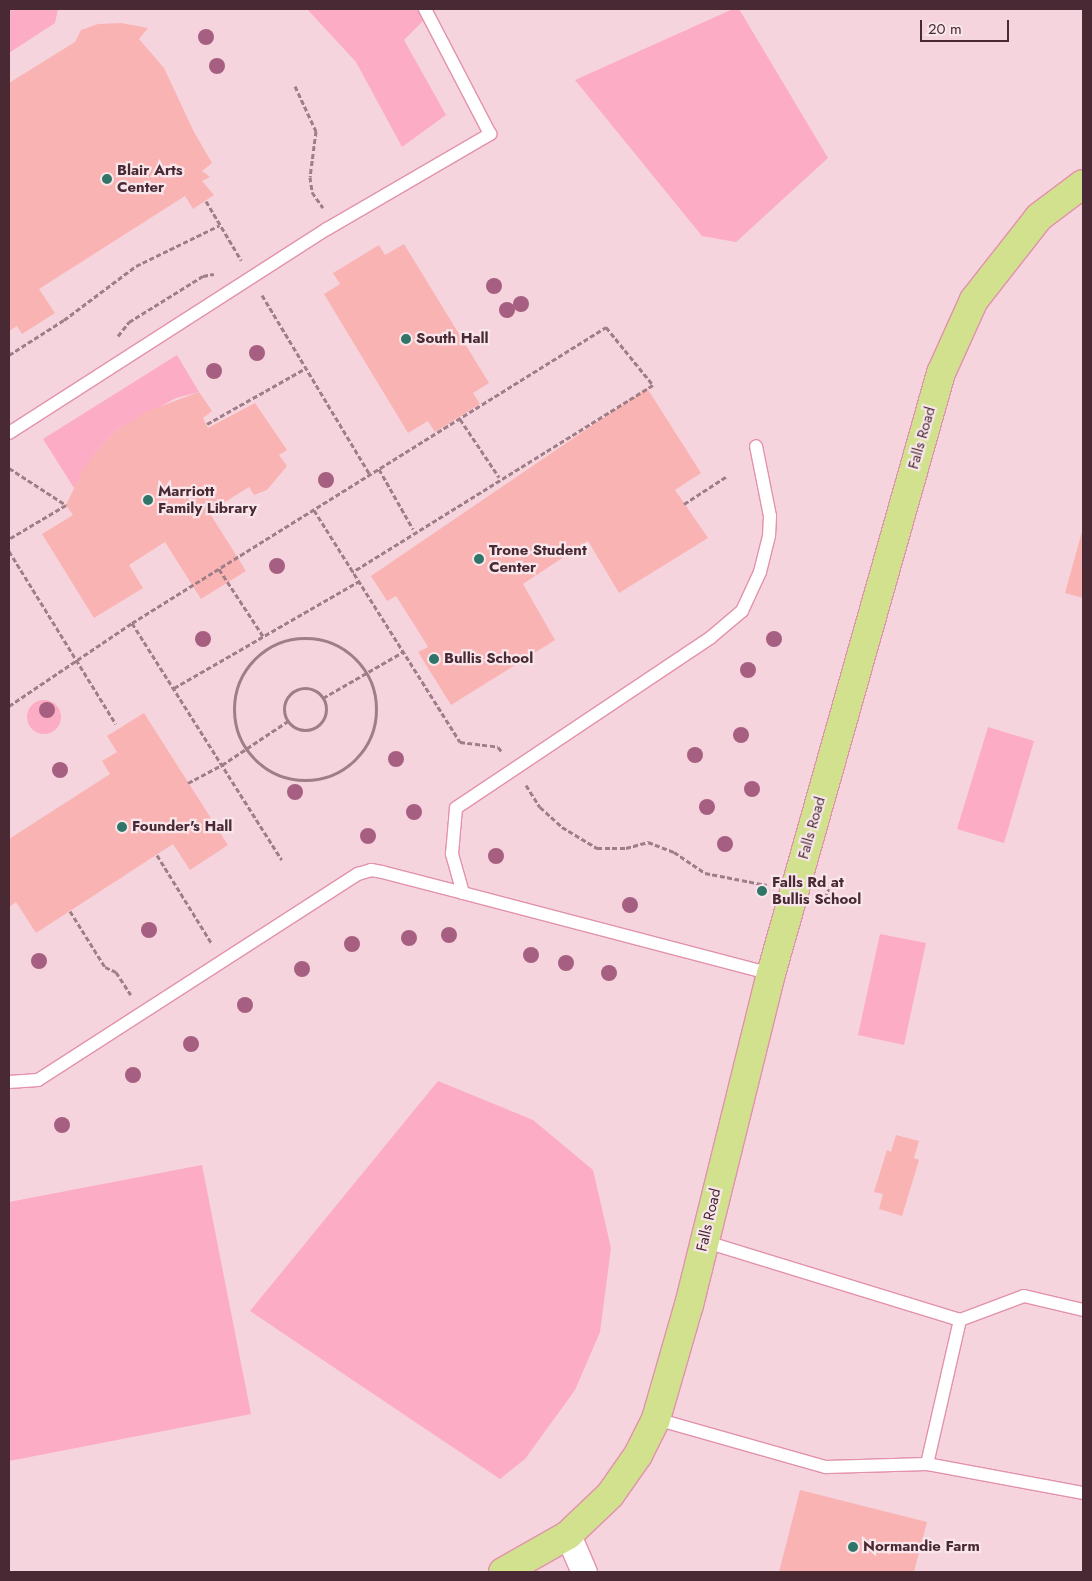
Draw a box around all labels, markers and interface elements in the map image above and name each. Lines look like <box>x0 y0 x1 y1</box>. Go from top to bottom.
scale bar <box>922 10 1011 42</box>
text: 20 m <box>928 18 962 40</box>
place label: Blair Arts Center <box>117 161 183 196</box>
marker: Blair Arts Center <box>101 173 113 185</box>
place label: South Hall <box>416 330 489 348</box>
marker: South Hall <box>400 333 412 345</box>
street label: Falls Road <box>905 405 939 471</box>
place label: Marriott Family Library <box>158 482 257 517</box>
marker: Marriott Family Library <box>142 494 154 506</box>
place label: Trone Student Center <box>489 541 587 576</box>
marker: Trone Student Center <box>473 553 485 565</box>
place label: Bullis School <box>444 650 533 668</box>
marker: Bullis School <box>428 653 440 665</box>
street label: Falls Road <box>795 795 829 861</box>
place label: Founder's Hall <box>132 818 232 836</box>
marker: Founder's Hall <box>116 821 128 833</box>
place label: Falls Rd at Bullis School <box>772 873 861 908</box>
marker: Falls Rd at Bullis School <box>756 885 768 897</box>
street label: Falls Road <box>693 1187 725 1253</box>
place label: Normandie Farm <box>863 1538 980 1556</box>
marker: Normandie Farm <box>847 1541 859 1553</box>

